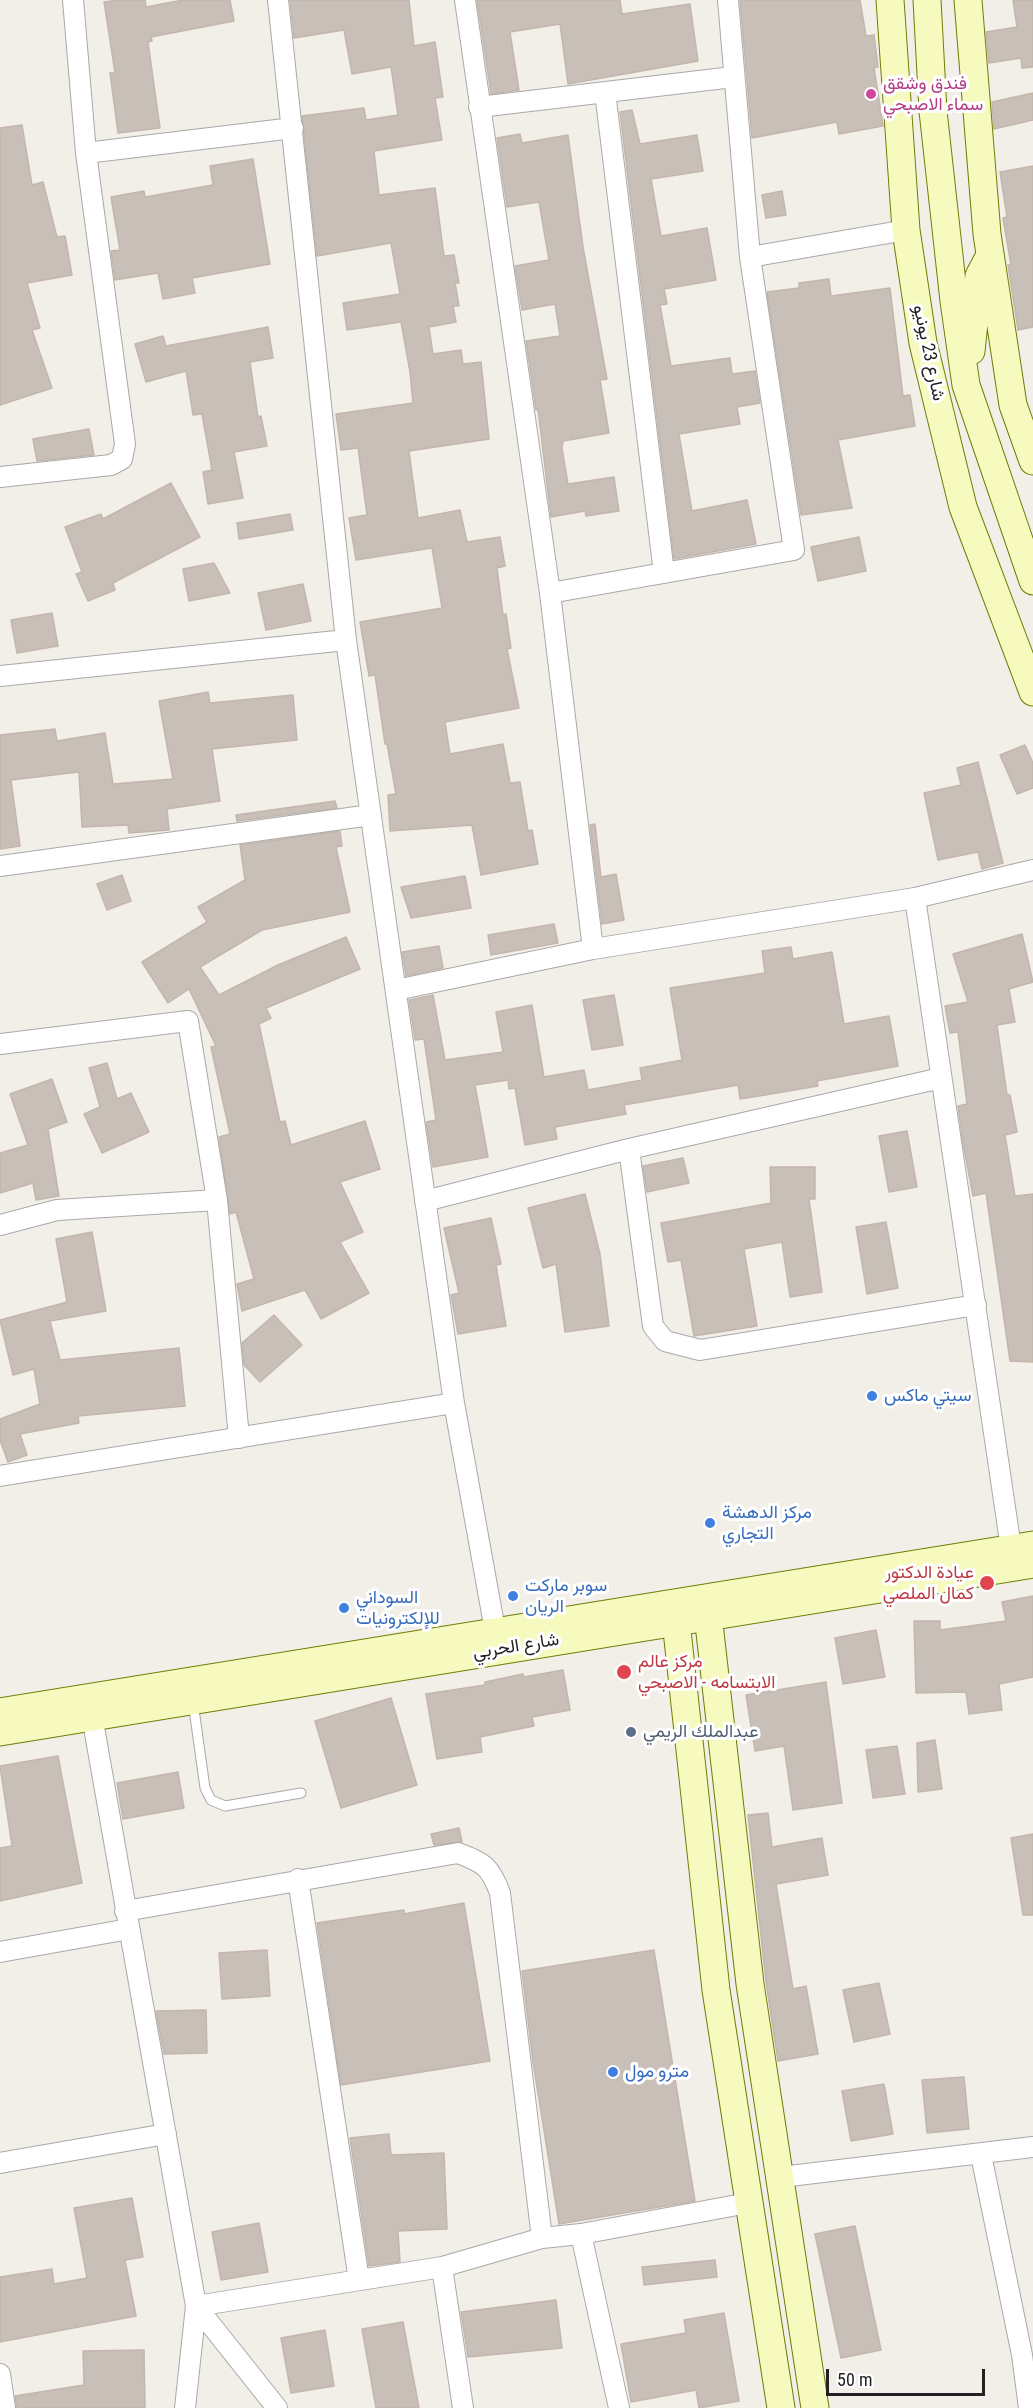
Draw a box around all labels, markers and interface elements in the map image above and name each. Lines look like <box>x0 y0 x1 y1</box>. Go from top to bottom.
place label: فندق وشقق سماء الاصبحي <box>883 73 983 116</box>
marker: فندق وشقق سماء الاصبحي <box>864 87 878 101</box>
street label: شارع 23 يونيو <box>907 303 949 403</box>
place label: سيتي ماكس <box>884 1385 972 1407</box>
marker: سيتي ماكس <box>865 1389 879 1403</box>
place label: مركز الدهشة التجاري <box>722 1502 812 1544</box>
marker: مركز الدهشة التجاري <box>703 1516 717 1530</box>
place label: عيادة الدكتور كمال الملصي <box>883 1562 974 1604</box>
marker: عيادة الدكتور كمال الملصي <box>978 1574 996 1592</box>
place label: سوبر ماركت الريان <box>525 1575 607 1618</box>
place label: السوداني للإلكترونيات <box>356 1587 440 1630</box>
marker: سوبر ماركت الريان <box>506 1589 520 1603</box>
marker: السوداني للإلكترونيات <box>337 1601 351 1615</box>
street label: شارع الحربي <box>471 1630 561 1664</box>
place label: مركز عالم الابتسامه - الاصبحي <box>638 1651 775 1694</box>
marker: مركز عالم الابتسامه - الاصبحي <box>615 1663 633 1681</box>
place label: عبدالملك الريمي <box>643 1721 758 1743</box>
marker: عبدالملك الريمي <box>624 1725 638 1739</box>
place label: مترو مول <box>625 2061 689 2083</box>
marker: مترو مول <box>606 2065 620 2079</box>
scale bar <box>829 2357 988 2395</box>
text: 50 m <box>837 2369 872 2390</box>

